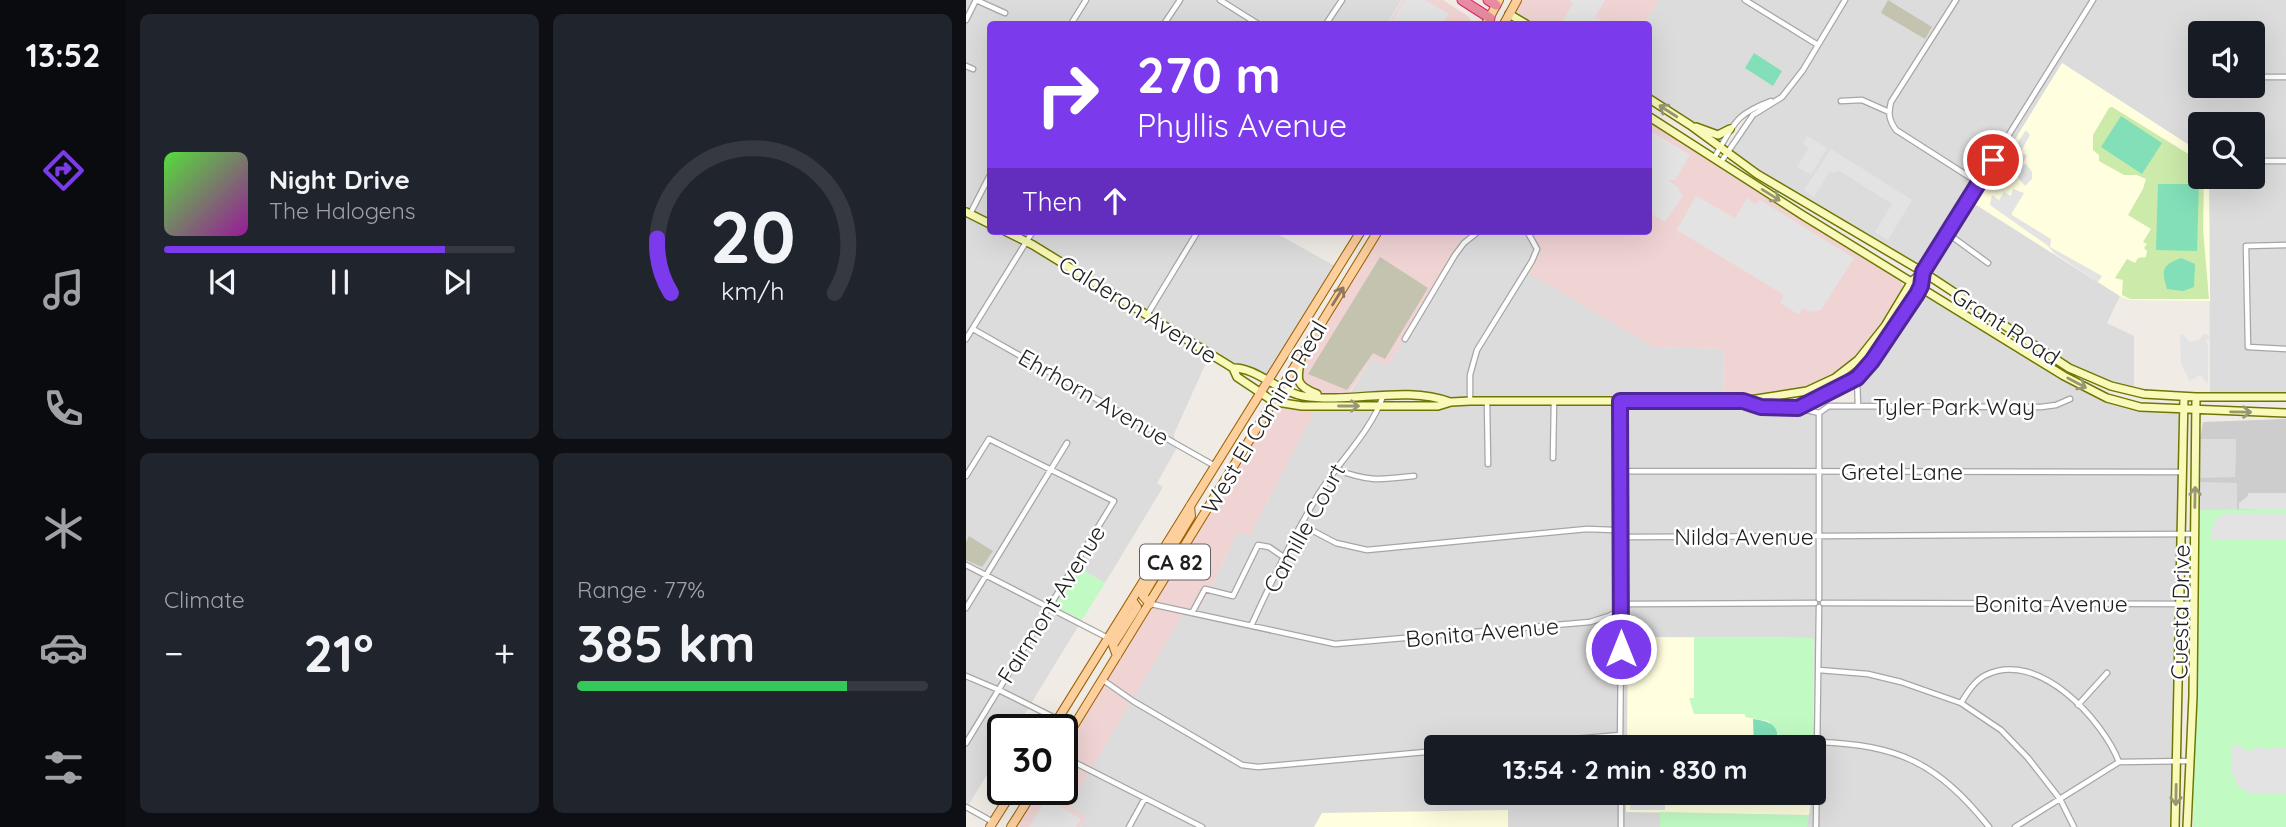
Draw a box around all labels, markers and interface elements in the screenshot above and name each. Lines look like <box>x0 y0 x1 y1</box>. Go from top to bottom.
map controls <box>2188 21 2265 189</box>
button: sound <box>2188 21 2265 98</box>
text: 13:52 <box>25 35 101 75</box>
text: 270 m <box>1137 44 1281 105</box>
icon: right <box>1022 49 1113 140</box>
one-way arrow <box>1659 103 1678 118</box>
text: Phyllis Avenue <box>1137 105 1347 145</box>
button: search <box>2188 112 2265 189</box>
pin <box>1963 130 2023 190</box>
icon: arrive <box>1974 141 2012 179</box>
icon: directions <box>39 146 88 195</box>
text: Night Drive <box>269 163 410 196</box>
icon: ahead <box>1096 182 1134 220</box>
text: Then <box>1022 185 1082 218</box>
one-way arrow <box>1761 187 1780 202</box>
text: 20 <box>709 190 796 281</box>
text: The Halogens <box>269 196 416 225</box>
street label: Calderon Avenue <box>1053 249 1223 369</box>
icon: previous <box>204 263 242 301</box>
icon: pause <box>321 263 359 301</box>
icon: next <box>438 263 476 301</box>
icon: music <box>39 265 88 314</box>
text: km/h <box>721 275 784 306</box>
street label: Grant Road <box>1947 280 2065 372</box>
one-way arrow <box>1331 287 1345 307</box>
street label: West El Camino Real <box>1195 315 1333 519</box>
street label: Ehrhorn Avenue <box>1014 342 1174 452</box>
one-way arrow <box>2066 377 2087 390</box>
icon: phone <box>39 384 88 433</box>
street label: Tyler Park Way <box>1873 392 2035 421</box>
one-way arrow <box>1337 399 1360 413</box>
one-way arrow <box>2229 405 2252 418</box>
street label: Gretel Lane <box>1841 457 1963 486</box>
street label: Camille Court <box>1257 458 1351 598</box>
one-way arrow <box>2188 485 2202 508</box>
icon: climate <box>39 504 88 553</box>
street label: Fairmont Avenue <box>991 519 1111 689</box>
street label: Nilda Avenue <box>1674 522 1814 551</box>
road number: CA 82 <box>1140 544 1210 580</box>
street label: Cuesta Drive <box>2164 544 2196 680</box>
text: Range · 77% <box>577 575 705 604</box>
text: Climate <box>164 585 245 614</box>
street label: Bonita Avenue <box>1974 589 2128 618</box>
text: 385 km <box>577 610 755 675</box>
street label: Bonita Avenue <box>1404 611 1560 653</box>
position arrow <box>1584 612 1658 686</box>
text: 21° <box>304 620 374 685</box>
icon: car <box>39 623 88 672</box>
text: − <box>164 629 184 677</box>
text: + <box>494 629 515 677</box>
speed limit sign: 30 <box>987 714 1078 805</box>
icon: filters <box>39 743 88 792</box>
text: 13:54 · 2 min · 830 m <box>1502 753 1748 786</box>
one-way arrow <box>2169 783 2183 806</box>

